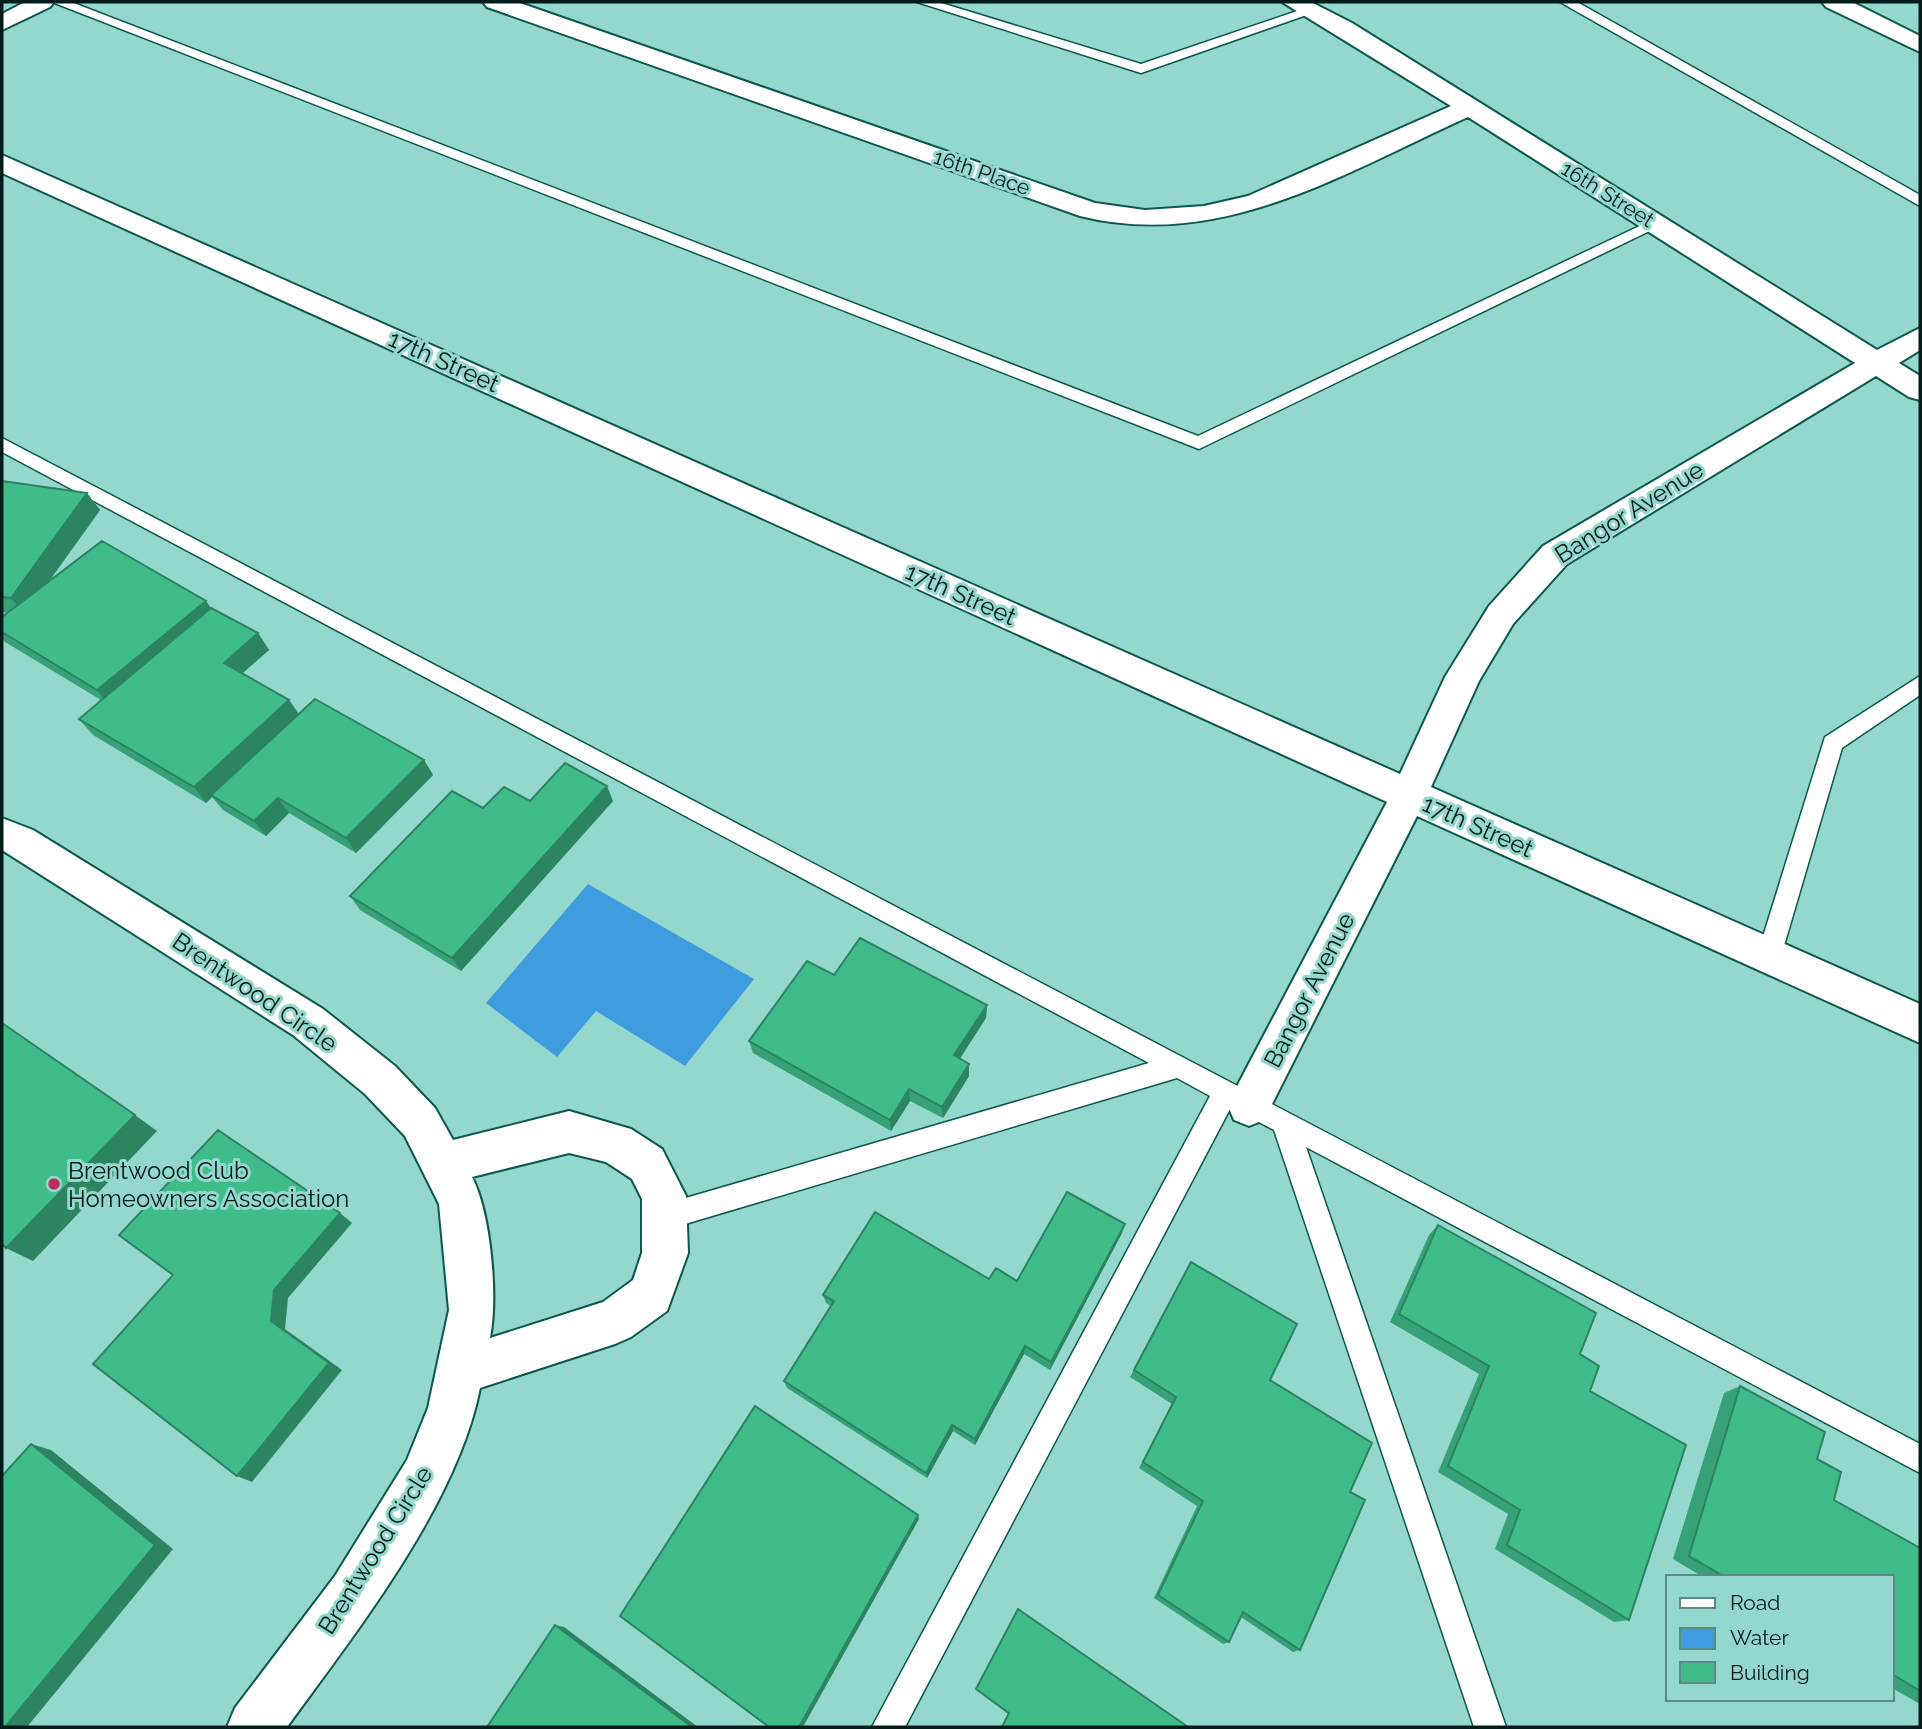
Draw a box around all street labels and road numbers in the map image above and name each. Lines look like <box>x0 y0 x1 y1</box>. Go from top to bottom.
street label: 16th Place <box>931 144 1033 200</box>
street label: 16th Street <box>1557 156 1659 232</box>
street label: 17th Street <box>384 324 504 398</box>
street label: Bangor Avenue <box>1549 455 1709 569</box>
street label: 17th Street <box>901 557 1021 631</box>
street label: 17th Street <box>1418 789 1538 863</box>
street label: Bangor Avenue <box>1258 908 1360 1072</box>
street label: Brentwood Circle <box>167 926 343 1058</box>
street label: Brentwood Circle <box>312 1461 438 1639</box>

